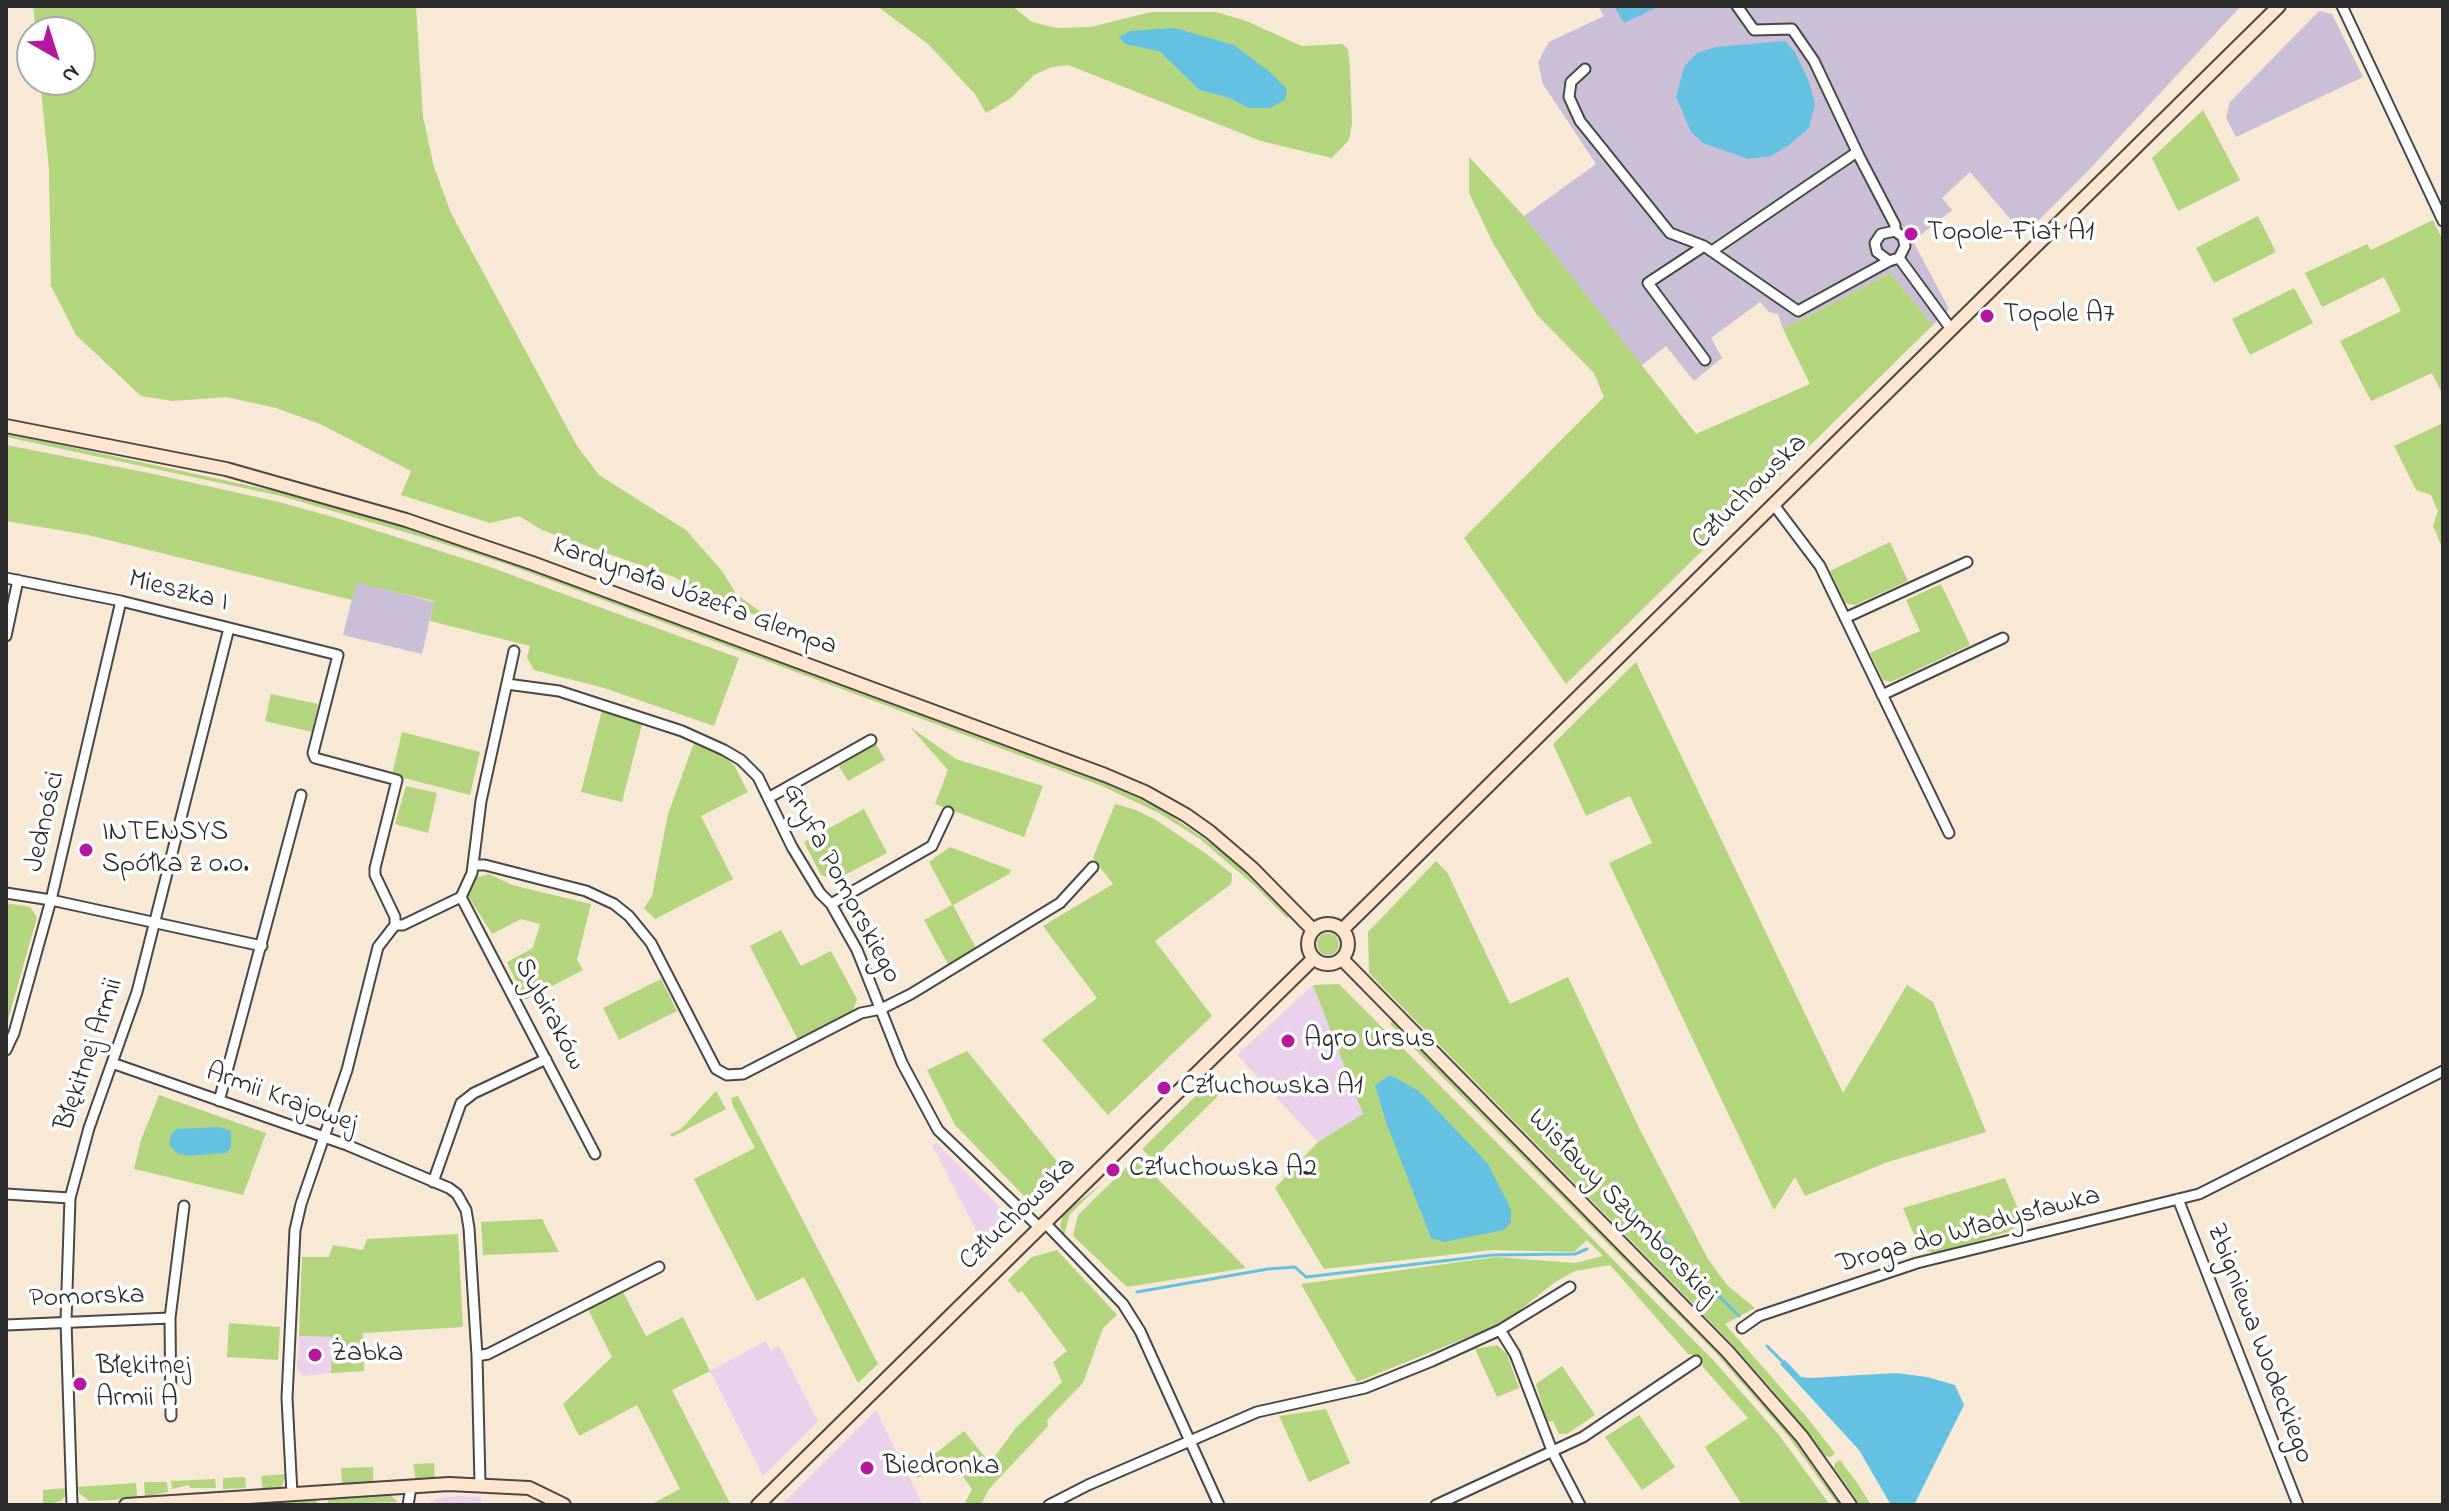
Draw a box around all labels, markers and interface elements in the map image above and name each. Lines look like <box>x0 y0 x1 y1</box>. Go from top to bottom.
north arrow <box>16 16 96 96</box>
text: N <box>54 56 86 90</box>
place label: Topole-Fiat A1 <box>1927 217 2094 251</box>
marker: Topole-Fiat A1 <box>1902 225 1920 243</box>
place label: Topole A7 <box>2003 299 2114 333</box>
marker: Topole A7 <box>1978 307 1996 325</box>
street label: Człuchowska <box>1686 428 1816 558</box>
street label: Kardynała Józefa Glempa <box>547 531 841 665</box>
street label: Mieszka I <box>125 564 231 622</box>
street label: Jedności <box>19 769 75 875</box>
street label: Gryfa Pomorskiego <box>773 778 907 990</box>
place label: INTENSYS Spółka z o.o. <box>102 817 249 883</box>
marker: INTENSYS Spółka z o.o. <box>77 841 95 859</box>
street label: Sybiraków <box>504 953 592 1077</box>
street label: Błękitnej Armii <box>49 974 133 1136</box>
place label: Agro Ursus <box>1304 1024 1435 1058</box>
marker: Agro Ursus <box>1279 1032 1297 1050</box>
street label: Armii Krajowej <box>201 1057 361 1143</box>
place label: Człuchowska A1 <box>1180 1071 1363 1105</box>
marker: Człuchowska A1 <box>1155 1079 1173 1097</box>
street label: Wisławy Szymborskiej <box>1519 1103 1723 1313</box>
street label: Człuchowska <box>953 1151 1085 1279</box>
place label: Człuchowska A2 <box>1129 1153 1317 1187</box>
marker: Człuchowska A2 <box>1104 1161 1122 1179</box>
street label: Droga do Władysławka <box>1834 1181 2104 1283</box>
street label: Zbigniewa Wodeckiego <box>2197 1219 2319 1469</box>
street label: Pomorska <box>29 1280 145 1318</box>
place label: Żabka <box>331 1338 403 1372</box>
marker: Żabka <box>306 1346 324 1364</box>
place label: Błękitnej Armii A <box>96 1351 191 1417</box>
marker: Błękitnej Armii A <box>71 1375 89 1393</box>
place label: Biedronka <box>883 1451 1000 1485</box>
marker: Biedronka <box>858 1459 876 1477</box>

